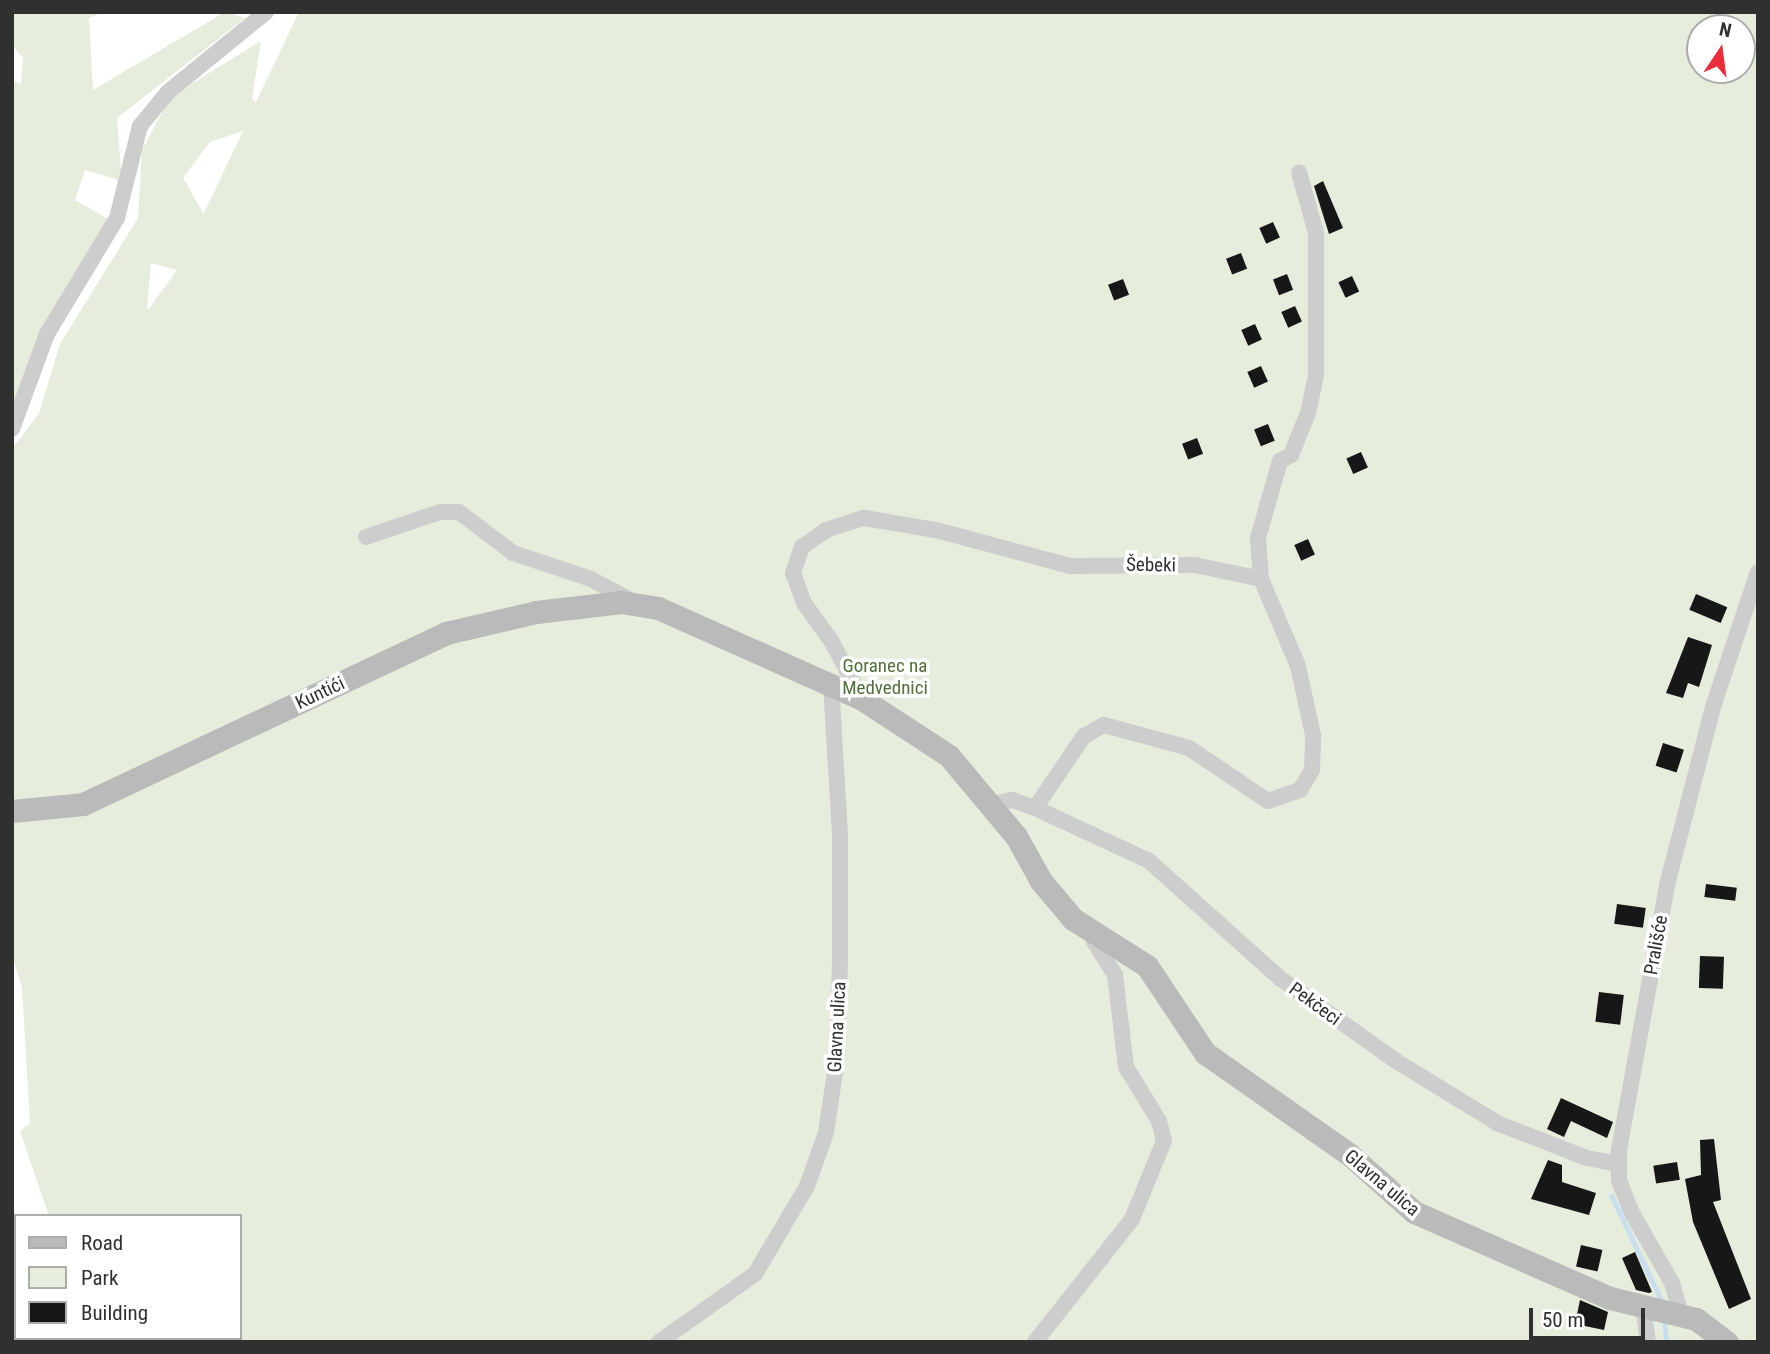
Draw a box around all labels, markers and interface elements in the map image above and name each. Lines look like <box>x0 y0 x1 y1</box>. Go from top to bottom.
north arrow <box>1686 14 1756 84</box>
text: N <box>1717 17 1734 43</box>
street label: Šebeki <box>1126 553 1176 577</box>
park label: Goranec na Medvednici <box>842 655 928 699</box>
street label: Kuntići <box>292 672 348 714</box>
street label: Prališće <box>1640 913 1672 977</box>
street label: Pekčeci <box>1285 978 1345 1030</box>
street label: Glavna ulica <box>823 981 851 1073</box>
street label: Glavna ulica <box>1340 1145 1424 1221</box>
legend <box>14 1214 242 1340</box>
text: Road <box>81 1231 123 1255</box>
text: Park <box>81 1266 118 1290</box>
scale bar <box>1532 1294 1648 1338</box>
text: Building <box>81 1301 148 1325</box>
text: 50 m <box>1542 1308 1583 1332</box>

